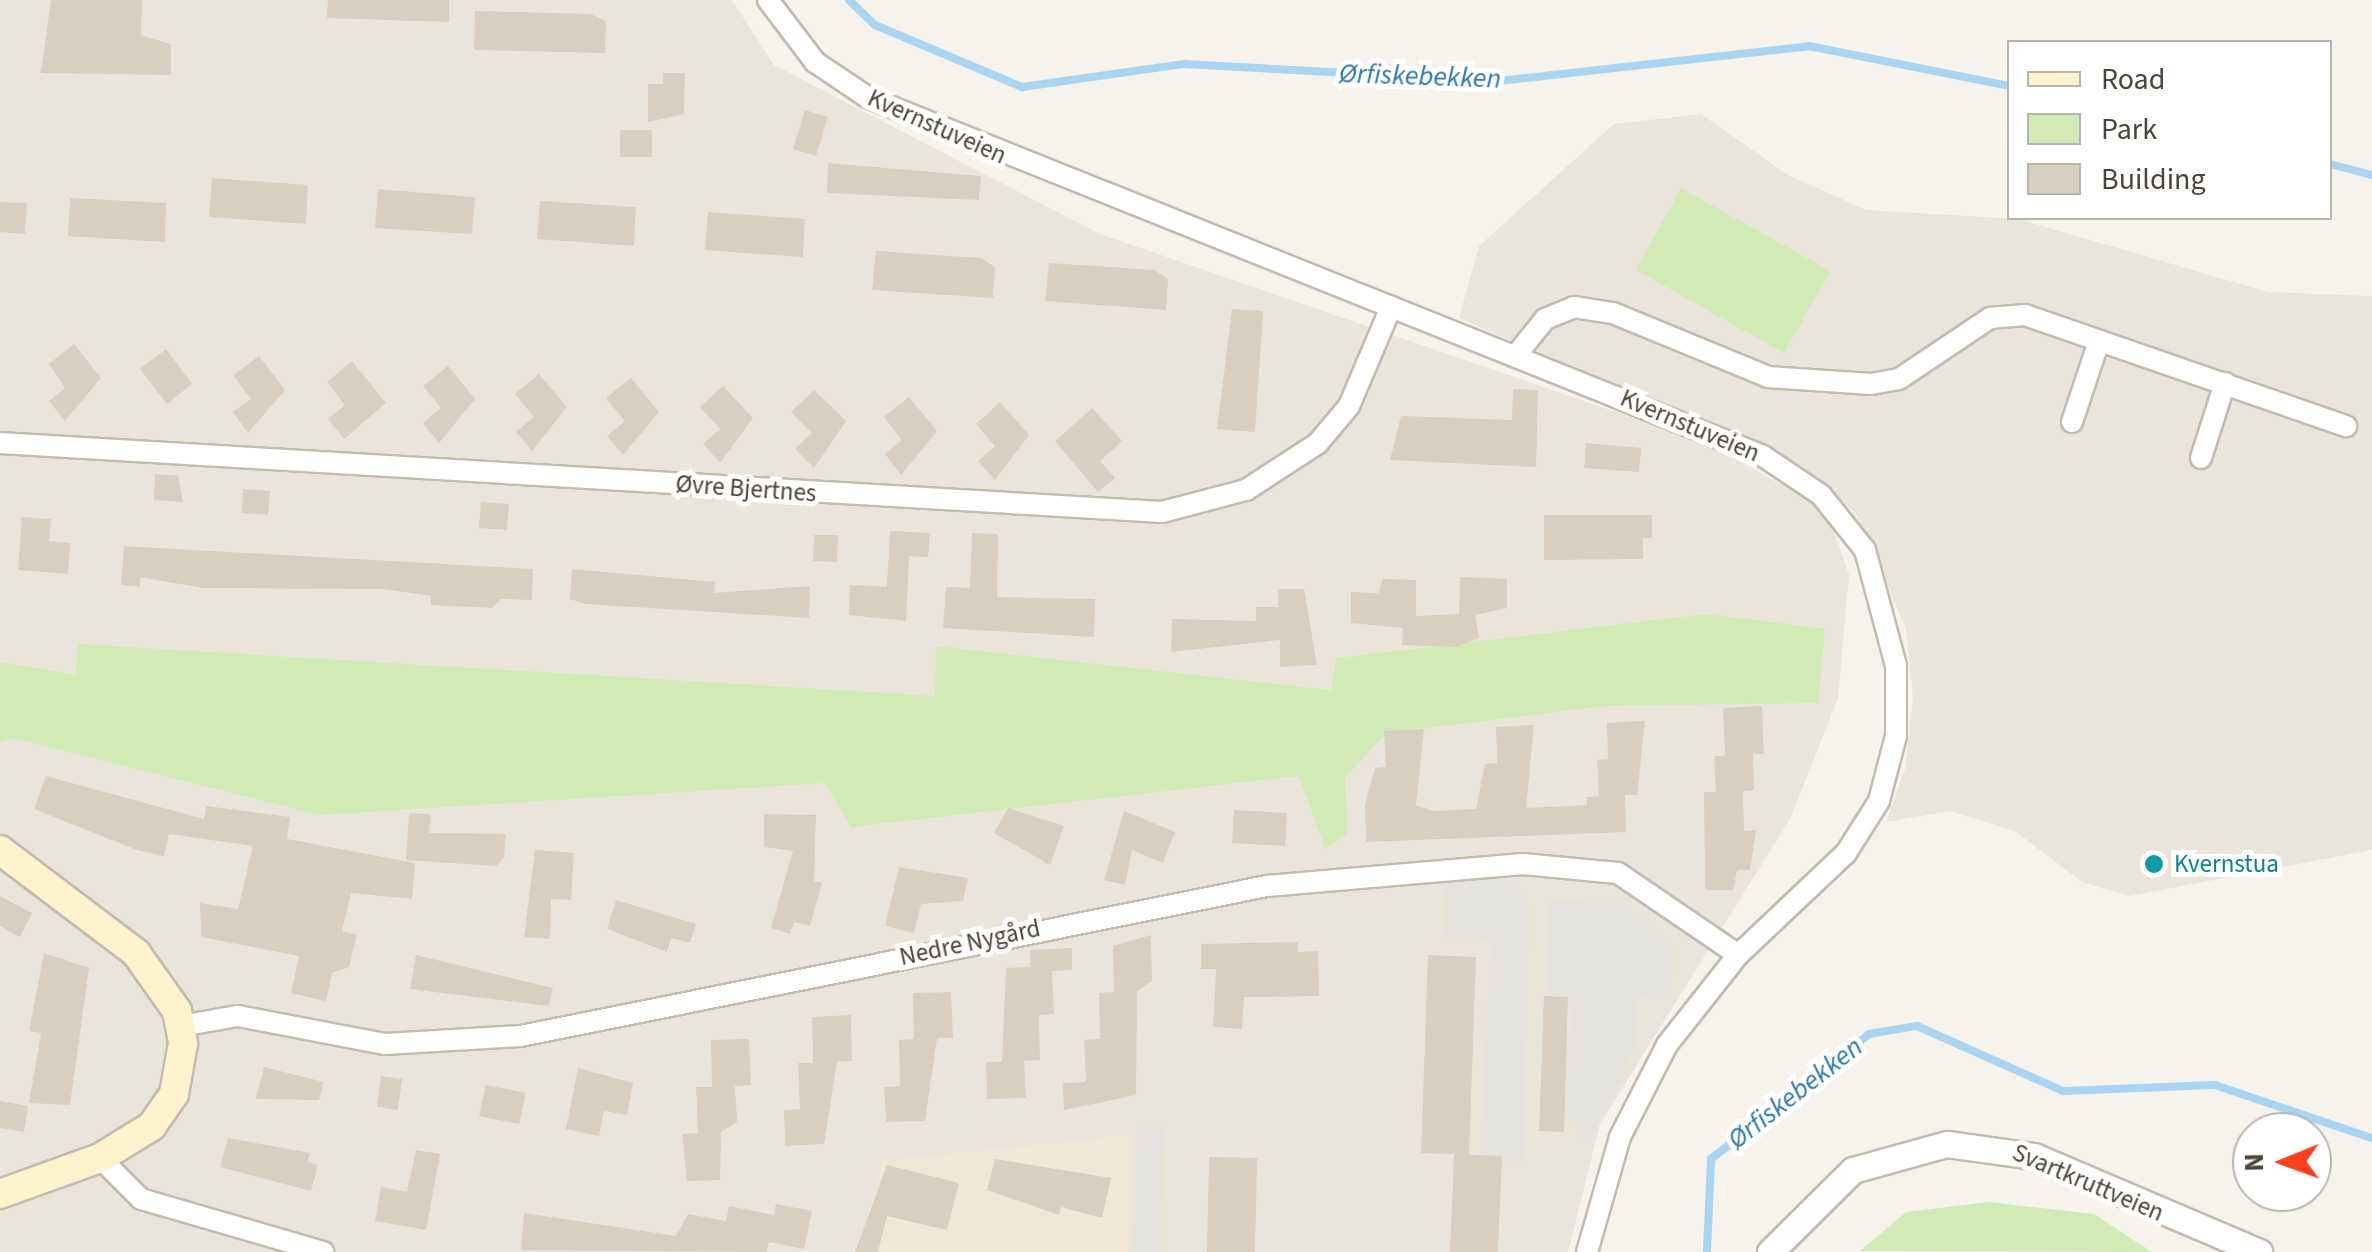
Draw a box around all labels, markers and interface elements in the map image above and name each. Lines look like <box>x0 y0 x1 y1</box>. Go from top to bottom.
legend <box>2007 40 2332 220</box>
water label: Ørfiskebekken <box>1338 56 1502 96</box>
text: Road <box>2101 58 2165 101</box>
street label: Kvernstuveien <box>863 83 1011 171</box>
text: Park <box>2101 108 2157 151</box>
text: Building <box>2101 158 2206 201</box>
street label: Kvernstuveien <box>1616 383 1764 469</box>
street label: Øvre Bjertnes <box>675 469 817 509</box>
place label: Kvernstua <box>2174 849 2279 879</box>
marker: Kvernstua <box>2143 853 2165 875</box>
street label: Nedre Nygård <box>897 913 1043 973</box>
water label: Ørfiskebekken <box>1721 1030 1869 1156</box>
north arrow <box>2232 1112 2332 1212</box>
street label: Svartkruttveien <box>2008 1138 2168 1228</box>
text: N <box>2234 1153 2274 1172</box>

